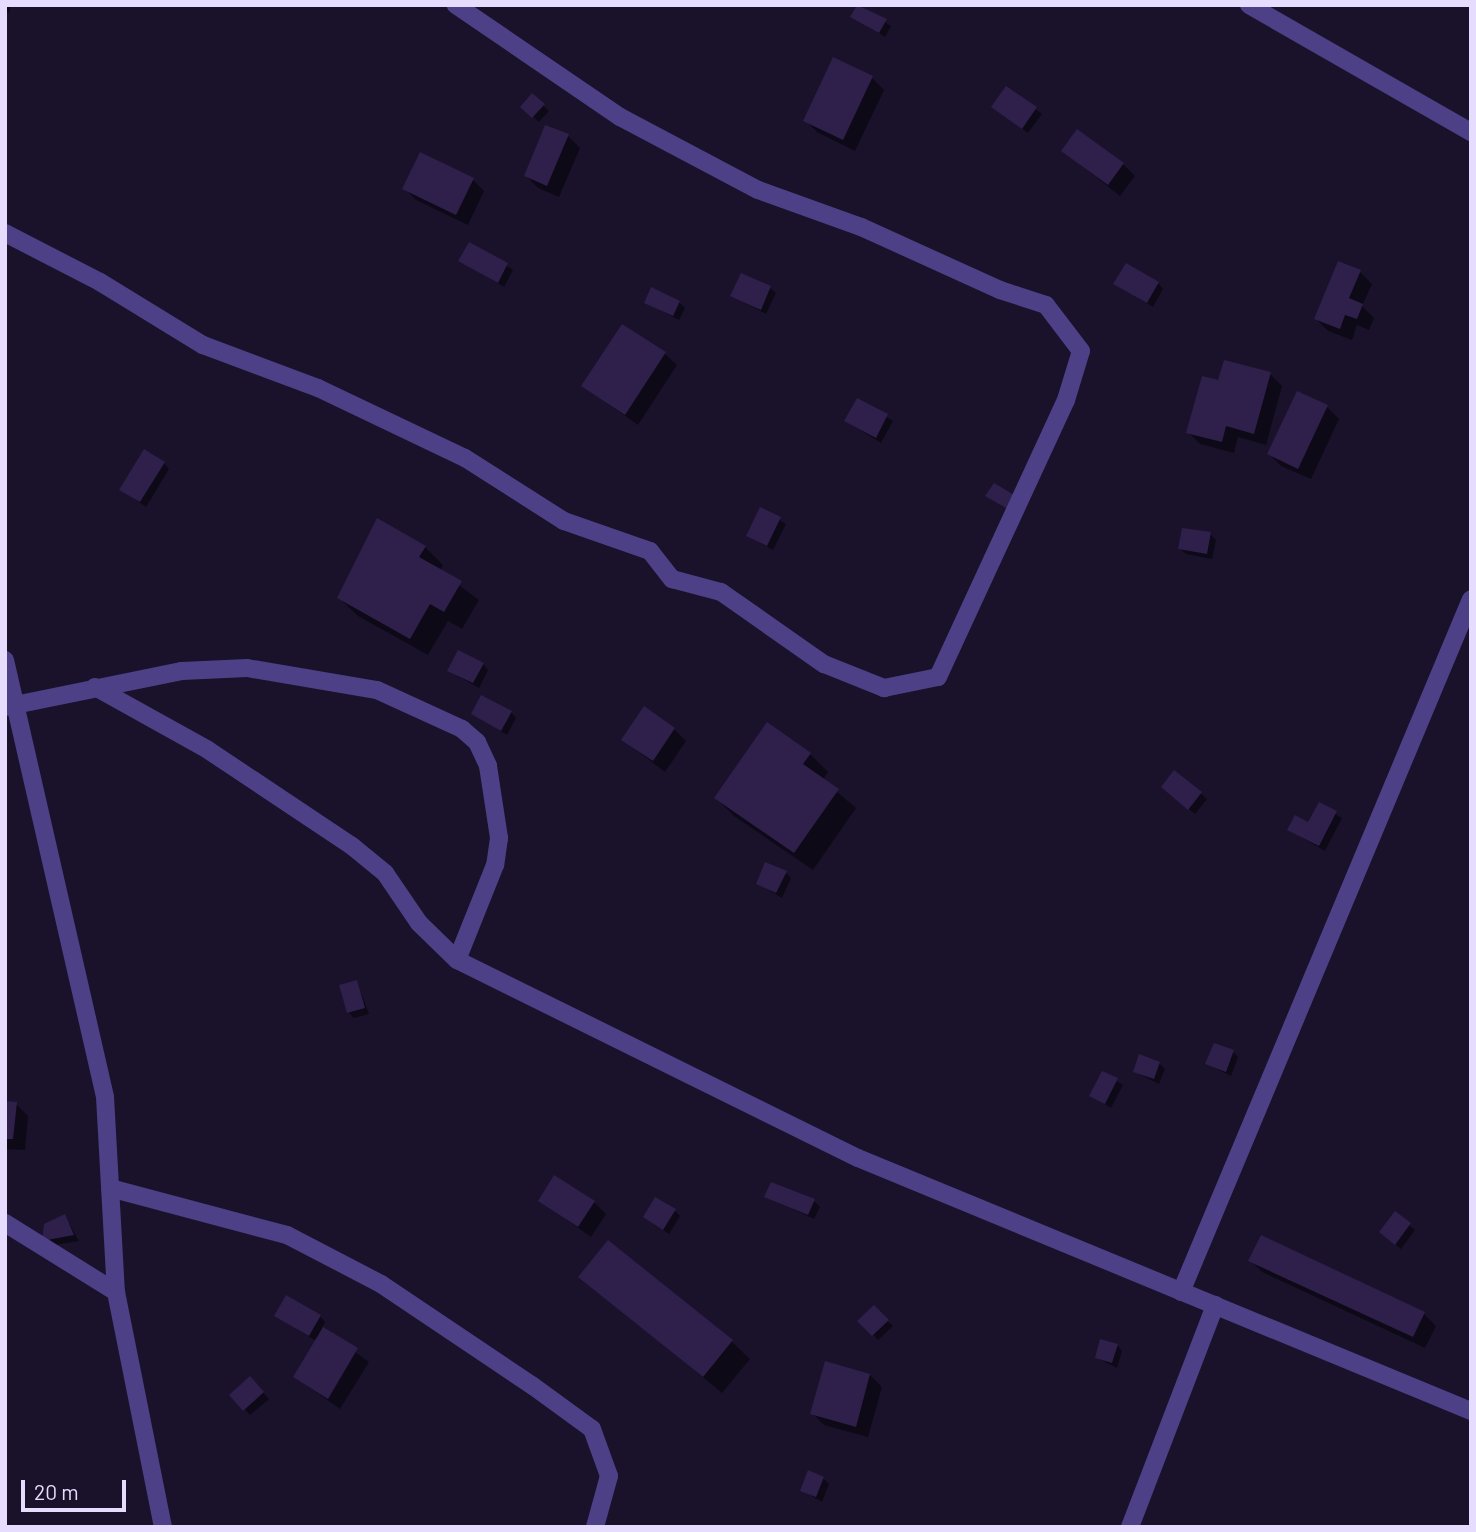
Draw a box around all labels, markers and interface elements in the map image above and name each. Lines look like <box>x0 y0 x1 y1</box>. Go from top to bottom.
scale bar <box>24 1466 130 1510</box>
text: 20 m <box>34 1479 79 1504</box>

